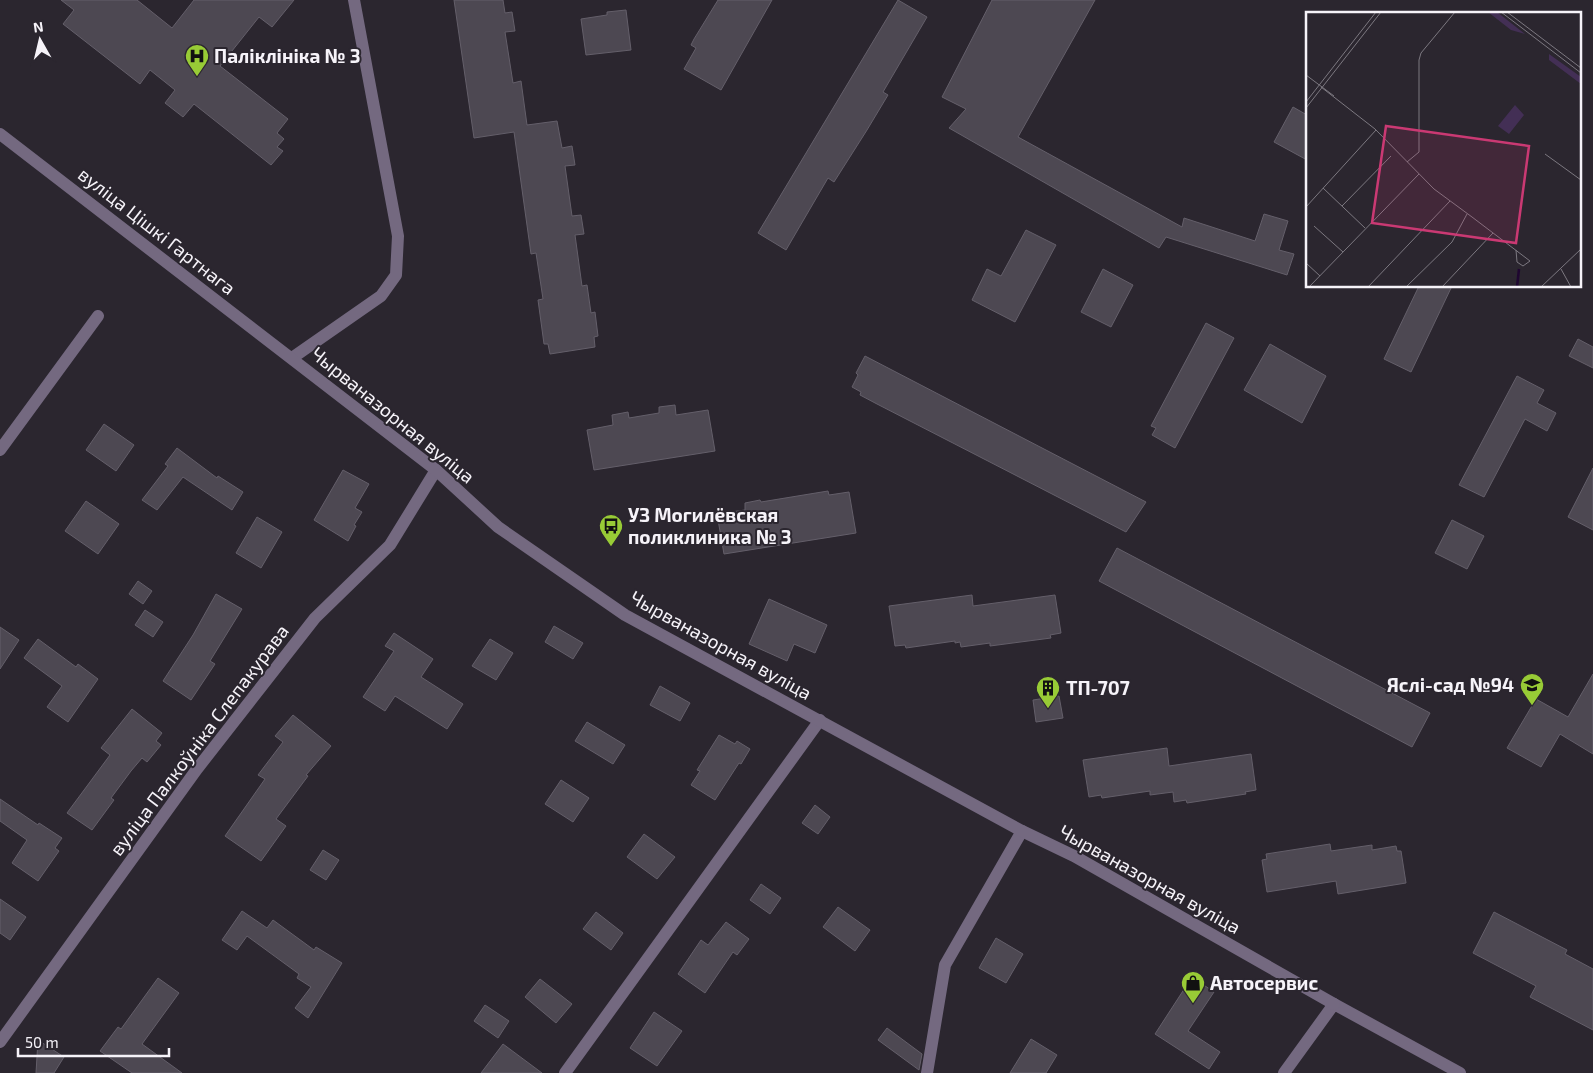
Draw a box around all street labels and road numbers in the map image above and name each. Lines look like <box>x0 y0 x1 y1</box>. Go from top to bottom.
street label: вуліца Цішкі Гартнага <box>74 162 240 300</box>
street label: Чырваназорная вуліца <box>306 342 480 488</box>
street label: Чырваназорная вуліца <box>626 585 816 705</box>
street label: вуліца Палкоўніка Слепакурава <box>104 620 294 860</box>
street label: Чырваназорная вуліца <box>1055 819 1245 939</box>

